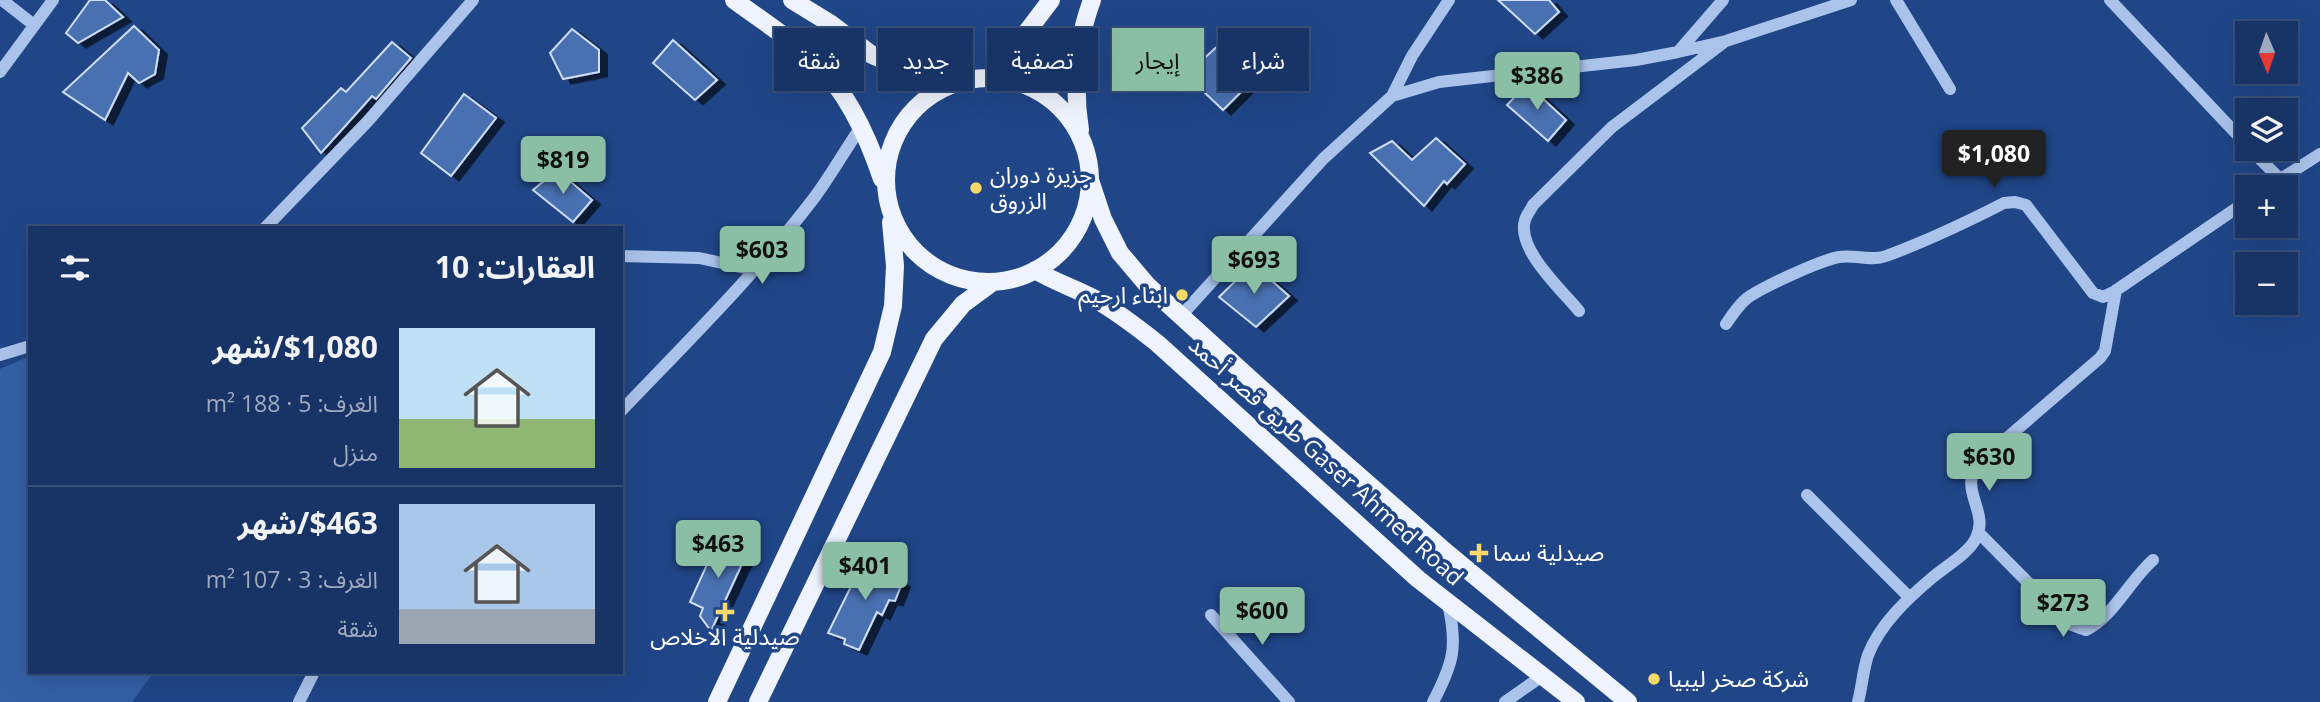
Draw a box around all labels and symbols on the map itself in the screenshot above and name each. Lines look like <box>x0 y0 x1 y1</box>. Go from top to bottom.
north arrow <box>2235 21 2298 84</box>
pin: $386 <box>1496 52 1578 112</box>
pin: $1,080 <box>1937 130 2051 190</box>
pin: $819 <box>522 136 604 196</box>
place label: جزيرة دوران الزروق <box>990 158 1093 216</box>
marker: جزيرة دوران الزروق <box>968 180 984 196</box>
pin: $603 <box>721 226 803 286</box>
pin: $693 <box>1213 236 1295 296</box>
place label: ابناء ارحيم <box>1078 278 1168 312</box>
marker: ابناء ارحيم <box>1174 287 1190 303</box>
street label: طريق قصر أحمد Gaser Ahmed Road <box>1182 328 1471 592</box>
pin: $630 <box>1948 434 2030 493</box>
pin: $463 <box>677 520 759 580</box>
place label: صيدلية سما <box>1493 536 1604 568</box>
pin: $401 <box>824 542 906 602</box>
marker: صيدلية سما <box>1471 545 1487 561</box>
pin: $273 <box>2022 580 2104 639</box>
pin: $600 <box>1221 588 1303 647</box>
marker: صيدلية الاخلاص <box>717 604 733 620</box>
place label: صيدلية الاخلاص <box>650 620 800 652</box>
place label: شركة صخر ليبيا <box>1668 662 1809 694</box>
marker: شركة صخر ليبيا <box>1646 671 1662 687</box>

